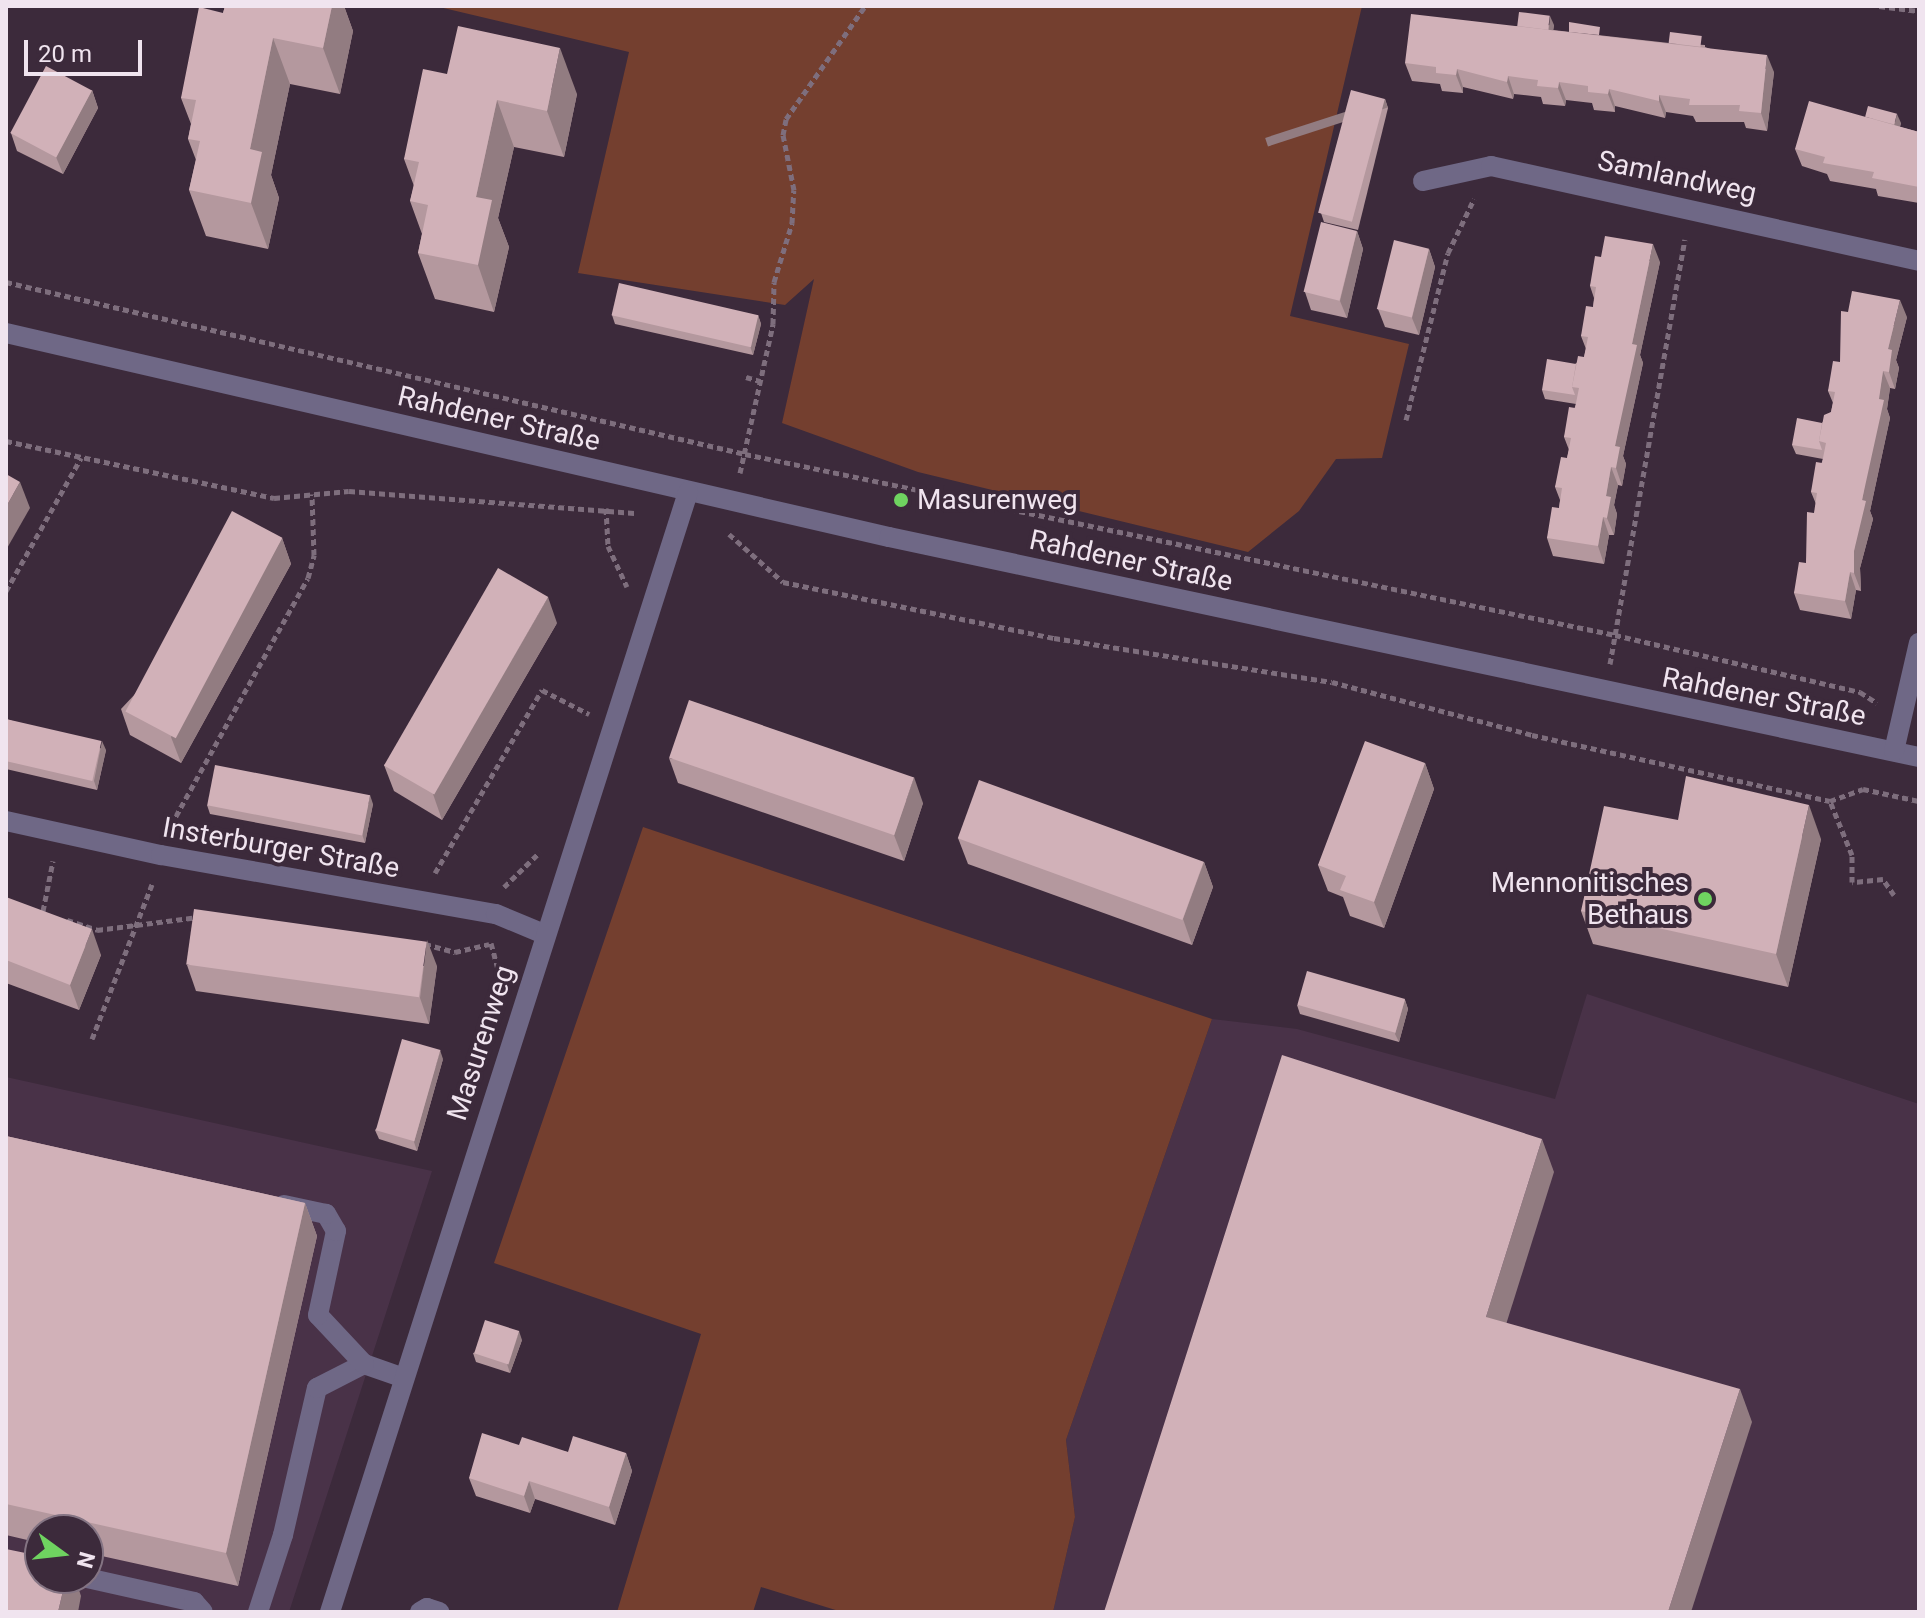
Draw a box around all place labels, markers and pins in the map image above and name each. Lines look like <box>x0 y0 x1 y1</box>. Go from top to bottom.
place label: Masurenweg <box>917 483 1078 517</box>
marker: Masurenweg <box>892 491 910 509</box>
place label: Mennonitisches Bethaus <box>1491 866 1689 932</box>
marker: Mennonitisches Bethaus <box>1696 890 1714 908</box>

